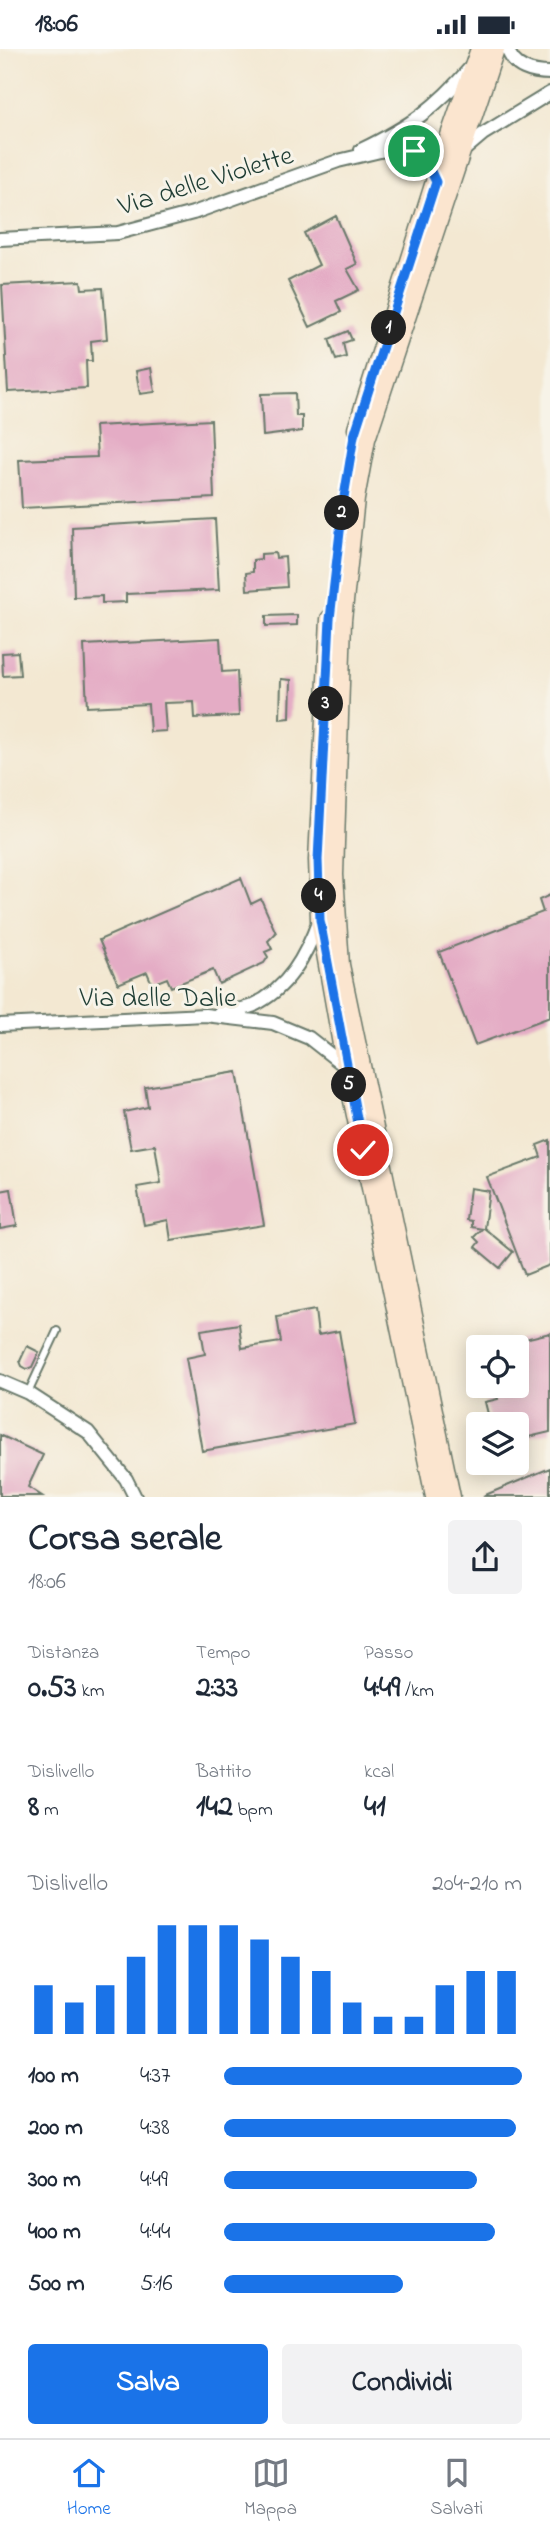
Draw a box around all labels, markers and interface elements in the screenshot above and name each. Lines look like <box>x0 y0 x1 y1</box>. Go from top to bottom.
text: 18:06 <box>35 6 78 44</box>
pin <box>384 121 444 181</box>
icon: arrive <box>395 132 433 170</box>
street label: Via delle Violette <box>113 136 299 229</box>
pin: 1 <box>372 311 406 345</box>
text: 1 <box>385 314 392 341</box>
pin: 2 <box>324 496 360 531</box>
text: 2 <box>337 499 346 526</box>
pin: 3 <box>308 687 344 721</box>
text: 3 <box>322 690 329 717</box>
pin: 4 <box>302 879 336 913</box>
text: 4 <box>315 882 322 909</box>
street label: Via delle Dalie <box>79 979 237 1020</box>
pin: 5 <box>332 1067 366 1103</box>
text: 5 <box>343 1071 354 1098</box>
pin <box>333 1120 393 1180</box>
icon: check <box>344 1131 382 1169</box>
map controls <box>466 1335 529 1475</box>
button: locate <box>466 1335 529 1398</box>
button: layers <box>466 1412 529 1475</box>
text: Corsa serale <box>28 1512 222 1568</box>
button: share <box>448 1520 522 1594</box>
text: 18:06 <box>28 1566 66 1599</box>
text: Distanza <box>28 1640 99 1667</box>
text: Tempo <box>196 1640 250 1667</box>
text: Passo <box>364 1640 413 1667</box>
text: 0.53 <box>28 1667 77 1711</box>
text: 2:33 <box>196 1667 238 1711</box>
text: 4:49 <box>364 1667 400 1711</box>
text: km <box>77 1678 104 1705</box>
text: /km <box>400 1678 434 1705</box>
text: Dislivello <box>28 1759 94 1786</box>
text: Battito <box>196 1759 252 1786</box>
text: kcal <box>364 1759 394 1786</box>
text: 8 <box>28 1786 39 1830</box>
text: 142 <box>196 1786 233 1830</box>
text: 41 <box>364 1786 386 1830</box>
text: m <box>39 1797 59 1824</box>
text: bpm <box>233 1797 273 1824</box>
text: Dislivello <box>28 1868 108 1901</box>
text: 204–210 m <box>432 1868 522 1901</box>
text: 100 m <box>28 2060 79 2093</box>
text: 4:37 <box>140 2060 170 2093</box>
text: 200 m <box>28 2112 83 2145</box>
text: 4:38 <box>140 2112 170 2145</box>
text: 300 m <box>28 2164 81 2197</box>
text: 4:49 <box>140 2164 168 2197</box>
text: 400 m <box>28 2216 81 2249</box>
text: 4:44 <box>140 2216 170 2249</box>
text: 500 m <box>28 2268 85 2301</box>
text: 5:16 <box>140 2268 173 2301</box>
button: Salva <box>28 2344 268 2424</box>
button: Condividi <box>282 2344 522 2424</box>
tab: Home <box>67 2454 111 2523</box>
tab: Mappa <box>244 2454 297 2523</box>
tab: Salvati <box>430 2454 483 2523</box>

